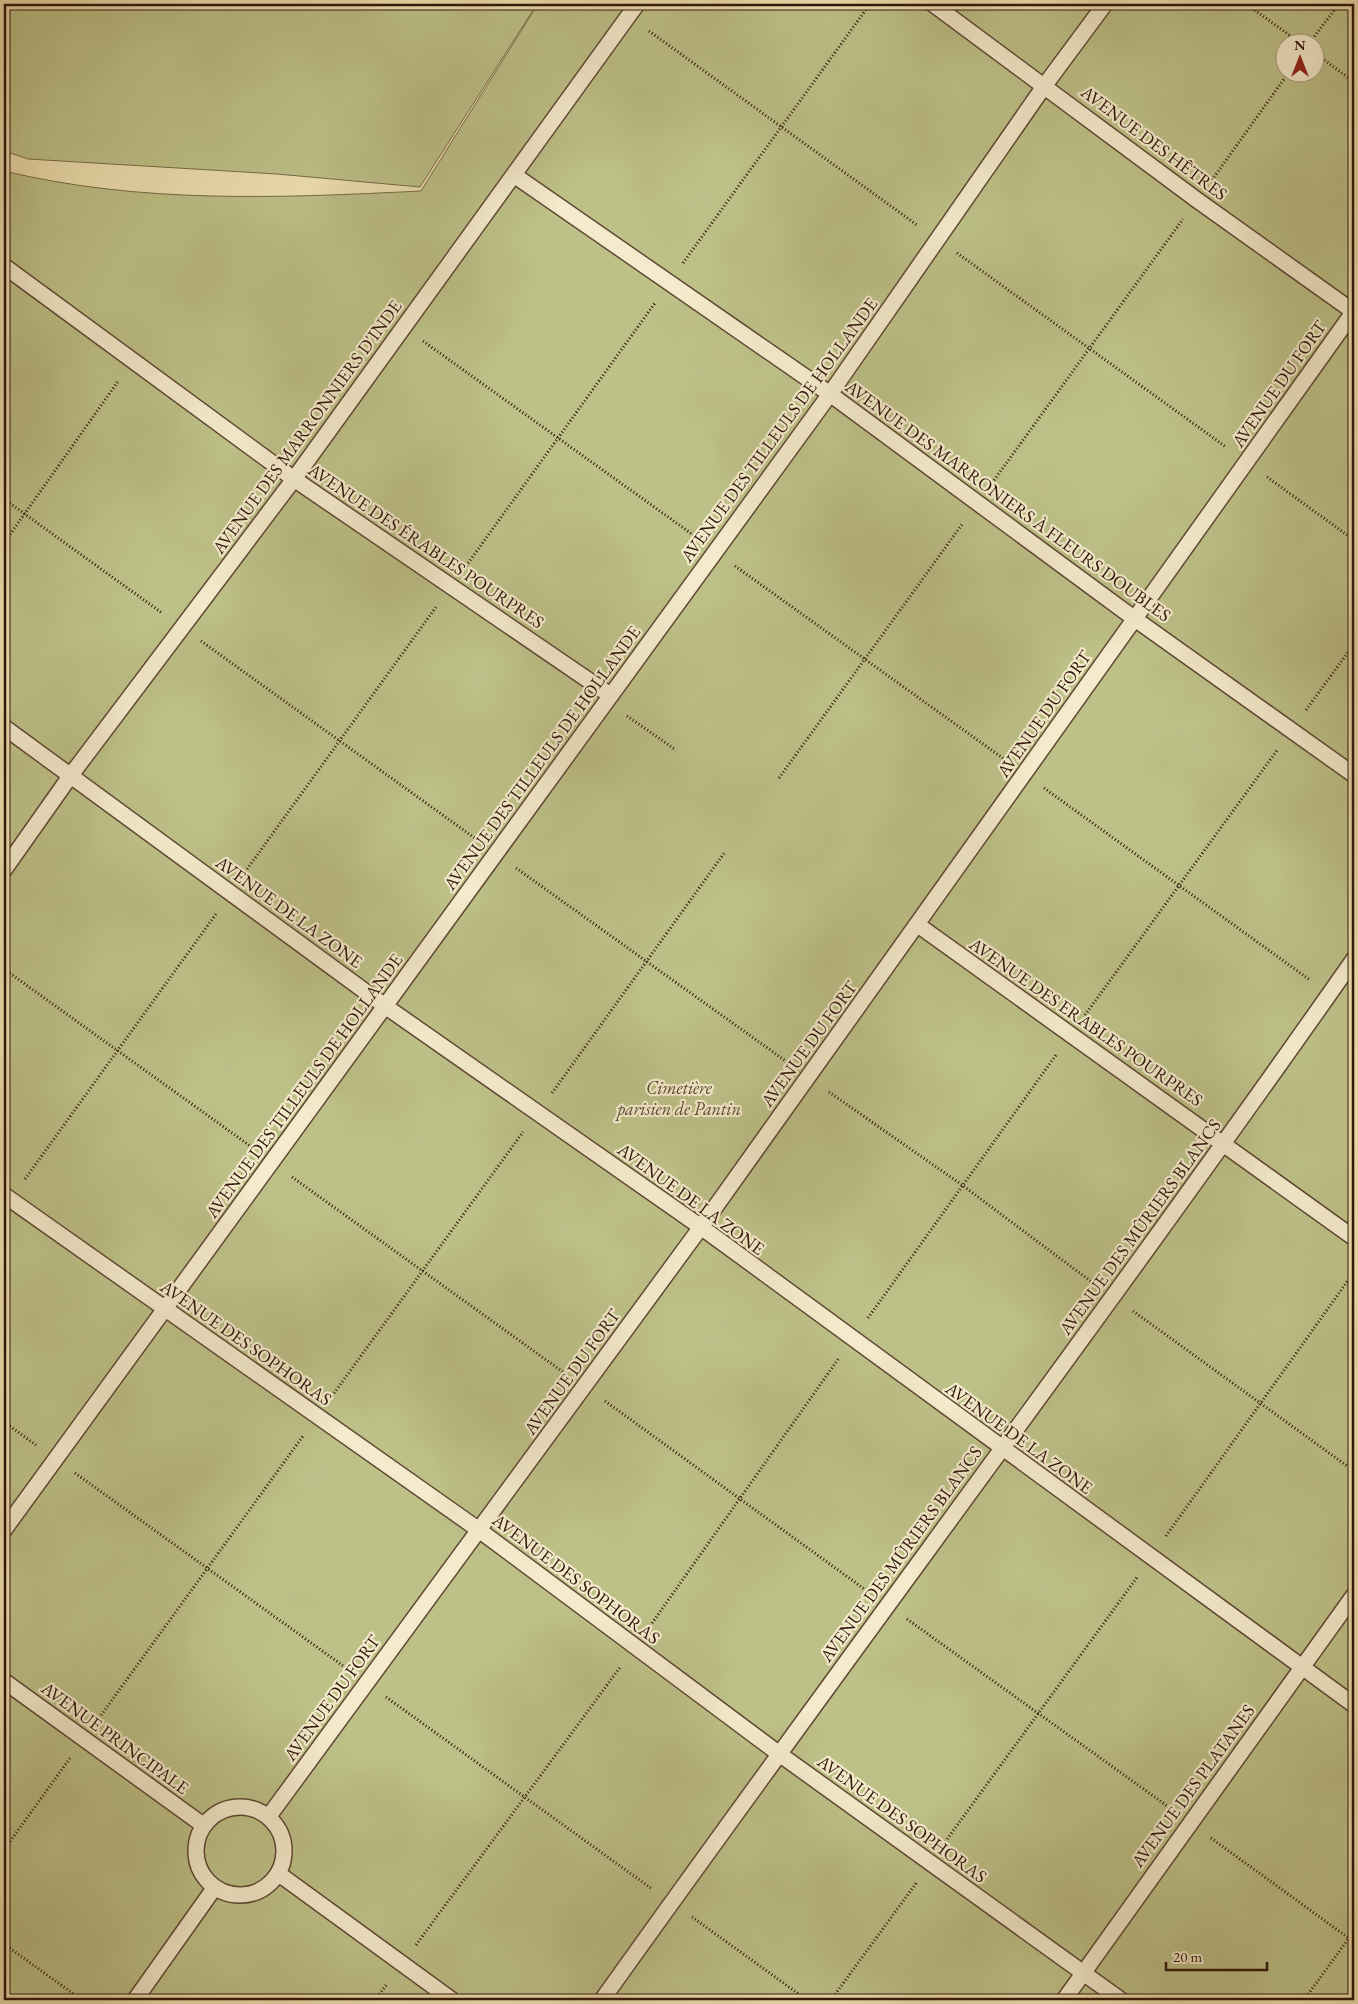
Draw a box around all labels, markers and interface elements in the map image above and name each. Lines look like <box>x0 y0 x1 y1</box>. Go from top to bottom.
north arrow <box>1276 32 1326 82</box>
text: N <box>1294 36 1306 54</box>
street label: AVENUE DES HÊTRES <box>1076 79 1232 205</box>
street label: AVENUE DES TILLEULS DE HOLLANDE <box>674 293 882 567</box>
street label: AVENUE DES MARRONNIERS D'INDE <box>206 295 406 559</box>
street label: AVENUE DU FORT <box>1226 315 1332 453</box>
street label: AVENUE DES MARRONIERS À FLEURS DOUBLES <box>840 374 1176 627</box>
street label: AVENUE DES ÉRABLES POURPRES <box>303 457 549 633</box>
street label: AVENUE DES TILLEULS DE HOLLANDE <box>437 621 645 895</box>
street label: AVENUE DU FORT <box>991 645 1097 783</box>
street label: AVENUE DE LA ZONE <box>210 850 367 973</box>
street label: AVENUE DES ERABLES POURPRES <box>964 931 1207 1111</box>
street label: AVENUE DES TILLEULS DE HOLLANDE <box>199 949 407 1223</box>
street label: AVENUE DU FORT <box>755 976 863 1112</box>
park label: Cimetière parisien de Pantin <box>614 1076 741 1121</box>
street label: AVENUE DES MÛRIERS BLANCS <box>1053 1114 1226 1340</box>
street label: AVENUE DE LA ZONE <box>612 1137 769 1260</box>
street label: AVENUE DES SOPHORAS <box>155 1274 336 1410</box>
street label: AVENUE DU FORT <box>518 1304 626 1440</box>
street label: AVENUE DE LA ZONE <box>940 1376 1097 1499</box>
street label: AVENUE DES MÛRIERS BLANCS <box>814 1441 987 1667</box>
street label: AVENUE DES SOPHORAS <box>487 1507 665 1649</box>
street label: AVENUE DU FORT <box>278 1630 386 1766</box>
street label: AVENUE PRINCIPALE <box>36 1676 194 1799</box>
street label: AVENUE DES PLATANES <box>1125 1700 1260 1873</box>
street label: AVENUE DES SOPHORAS <box>812 1749 992 1888</box>
scale bar <box>1166 1939 1267 1971</box>
text: 20 m <box>1173 1947 1202 1966</box>

